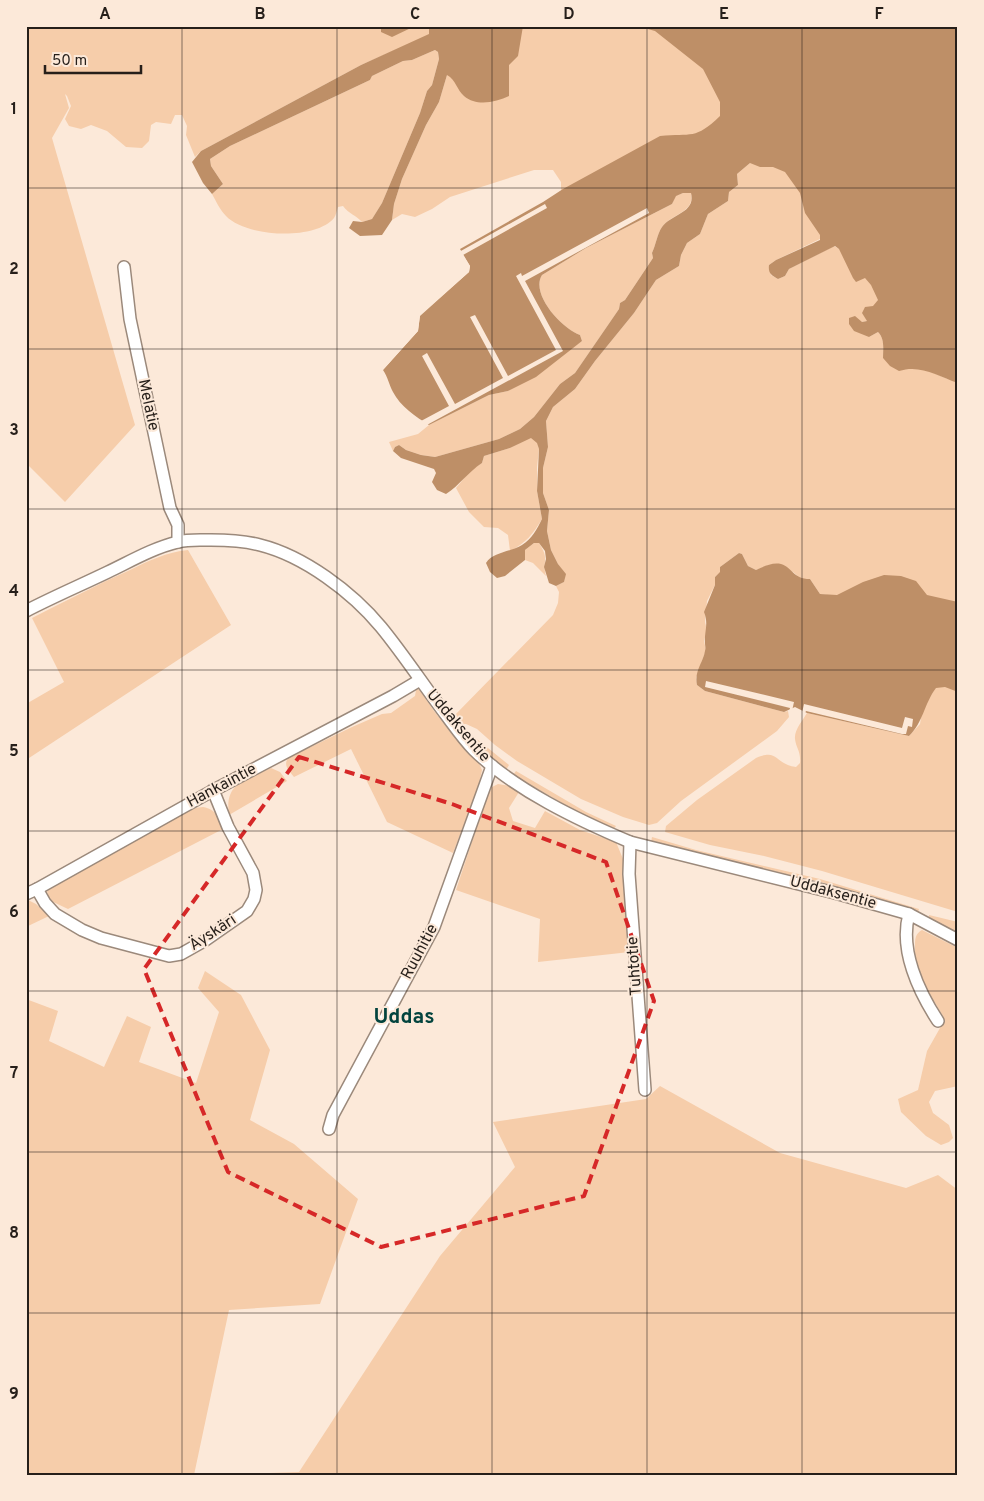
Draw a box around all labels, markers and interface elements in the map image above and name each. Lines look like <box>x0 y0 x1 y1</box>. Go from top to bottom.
text: A <box>99 5 111 25</box>
text: B <box>254 5 266 25</box>
text: C <box>410 5 420 25</box>
text: D <box>563 5 575 25</box>
text: E <box>719 5 729 25</box>
text: F <box>874 5 884 25</box>
scale bar <box>45 42 141 74</box>
text: 50 m <box>52 52 87 71</box>
text: 1 <box>11 100 17 120</box>
text: 2 <box>9 260 19 280</box>
street label: Melatie <box>133 377 163 433</box>
text: 3 <box>9 421 19 441</box>
text: 4 <box>9 582 19 602</box>
street label: Uddaksentie <box>422 686 494 766</box>
text: 5 <box>9 742 19 762</box>
street label: Hankaintie <box>184 759 260 813</box>
street label: Uddaksentie <box>787 872 879 914</box>
text: 6 <box>9 903 19 923</box>
street label: Äyskäri <box>185 909 240 956</box>
street label: Ruuhitie <box>397 921 443 983</box>
street label: Tuhtotie <box>623 936 647 996</box>
district label: Uddas <box>373 1004 435 1031</box>
text: 7 <box>10 1064 18 1084</box>
text: 8 <box>9 1224 19 1244</box>
text: 9 <box>9 1385 19 1405</box>

